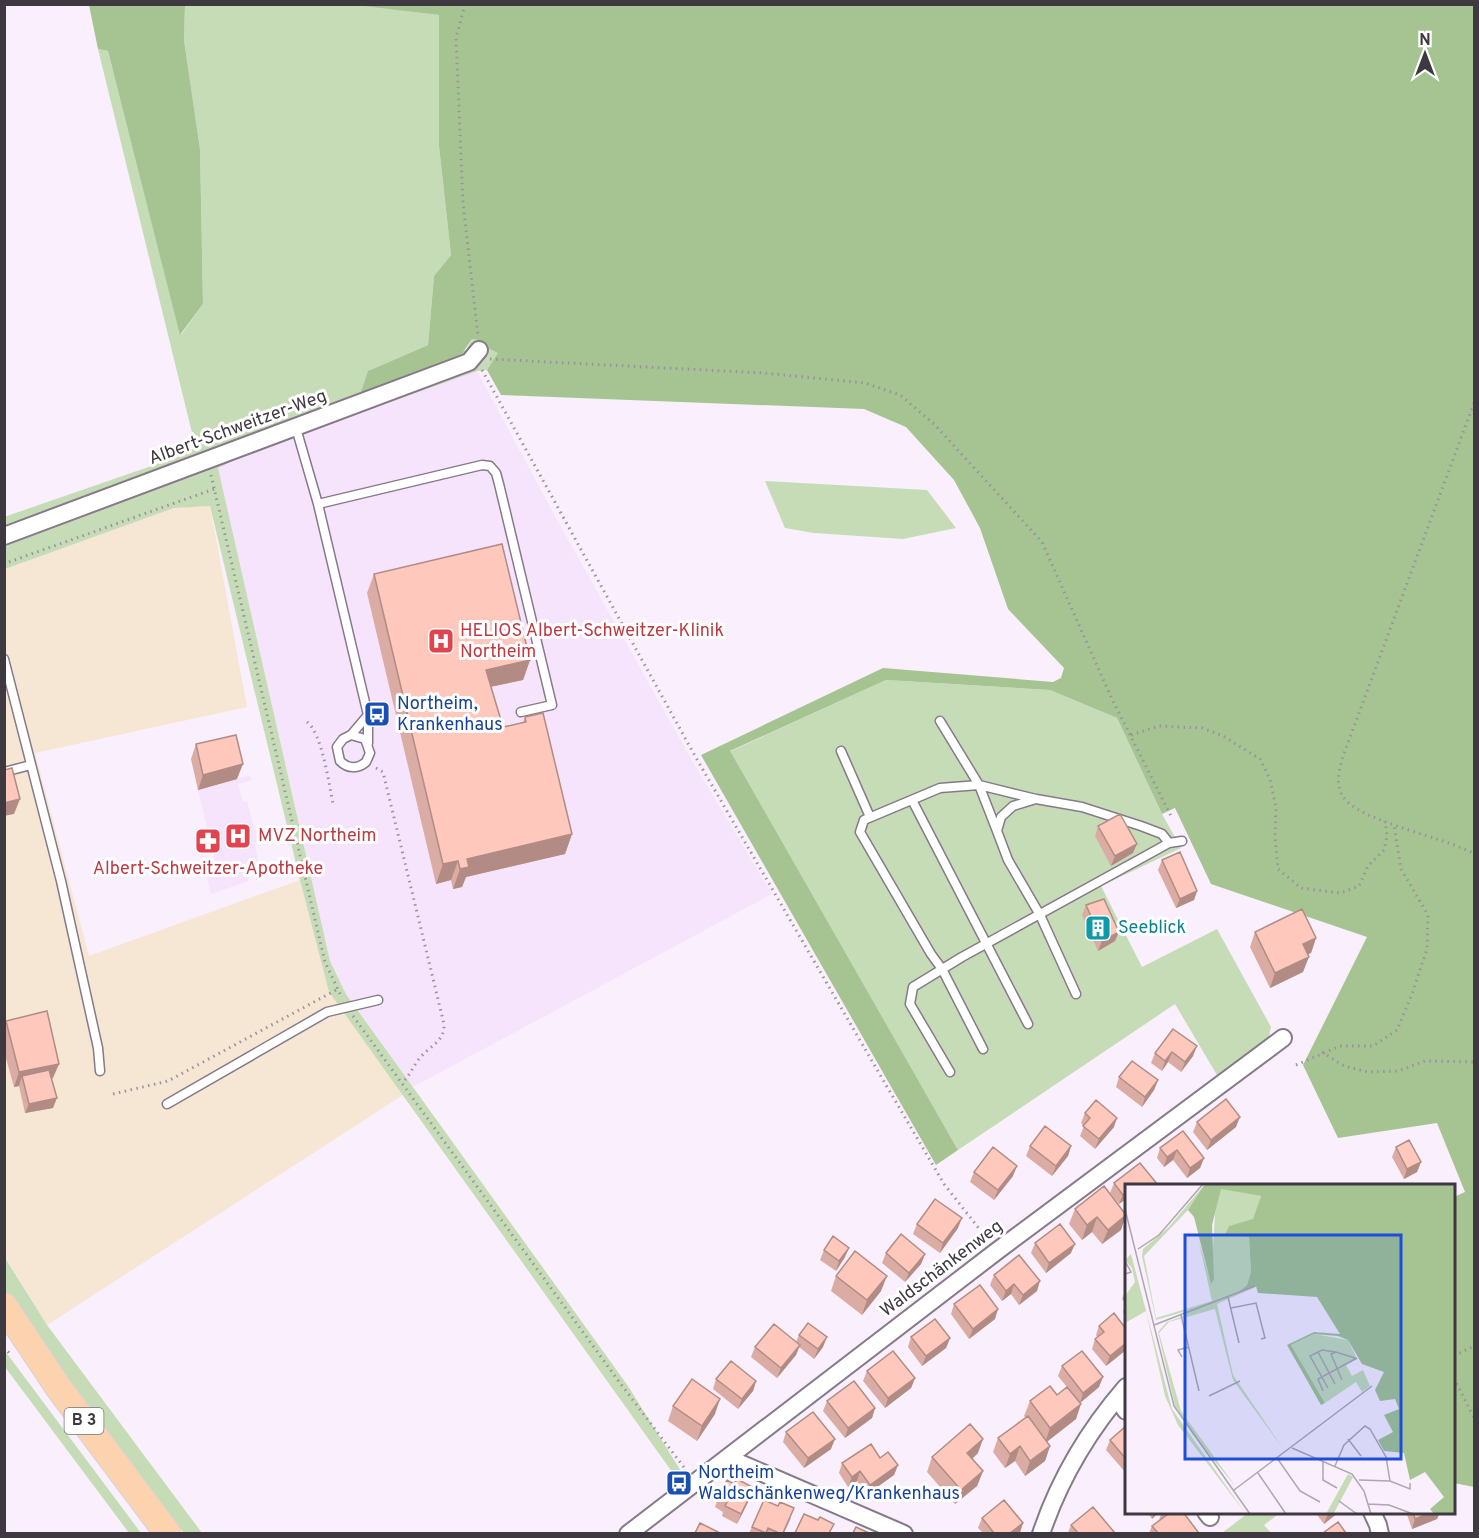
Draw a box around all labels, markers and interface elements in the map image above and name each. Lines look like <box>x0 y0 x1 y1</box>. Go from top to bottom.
north arrow <box>1395 24 1455 84</box>
text: N <box>1419 31 1431 51</box>
street label: Albert-Schweitzer-Weg <box>146 385 330 471</box>
place label: HELIOS Albert-Schweitzer-Klinik Northeim <box>460 620 724 664</box>
hospital icon: HELIOS Albert-Schweitzer-Klinik Northeim <box>426 626 456 656</box>
place label: Northeim, Krankenhaus <box>397 693 503 737</box>
bus stop icon: Northeim, Krankenhaus <box>362 699 392 729</box>
hospital icon: MVZ Northeim <box>223 821 253 851</box>
place label: MVZ Northeim <box>258 825 376 848</box>
pharmacy icon: Albert-Schweitzer-Apotheke <box>193 826 223 856</box>
place label: Albert-Schweitzer-Apotheke <box>93 858 323 881</box>
building icon: Seeblick <box>1083 913 1113 943</box>
place label: Seeblick <box>1118 917 1186 940</box>
inset map <box>1125 1184 1455 1514</box>
street label: Waldschänkenweg <box>876 1215 1008 1323</box>
road number: B 3 <box>64 1408 104 1434</box>
place label: Northeim Waldschänkenweg/Krankenhaus <box>698 1462 960 1506</box>
bus stop icon: Northeim Waldschänkenweg/Krankenhaus <box>664 1468 694 1498</box>

